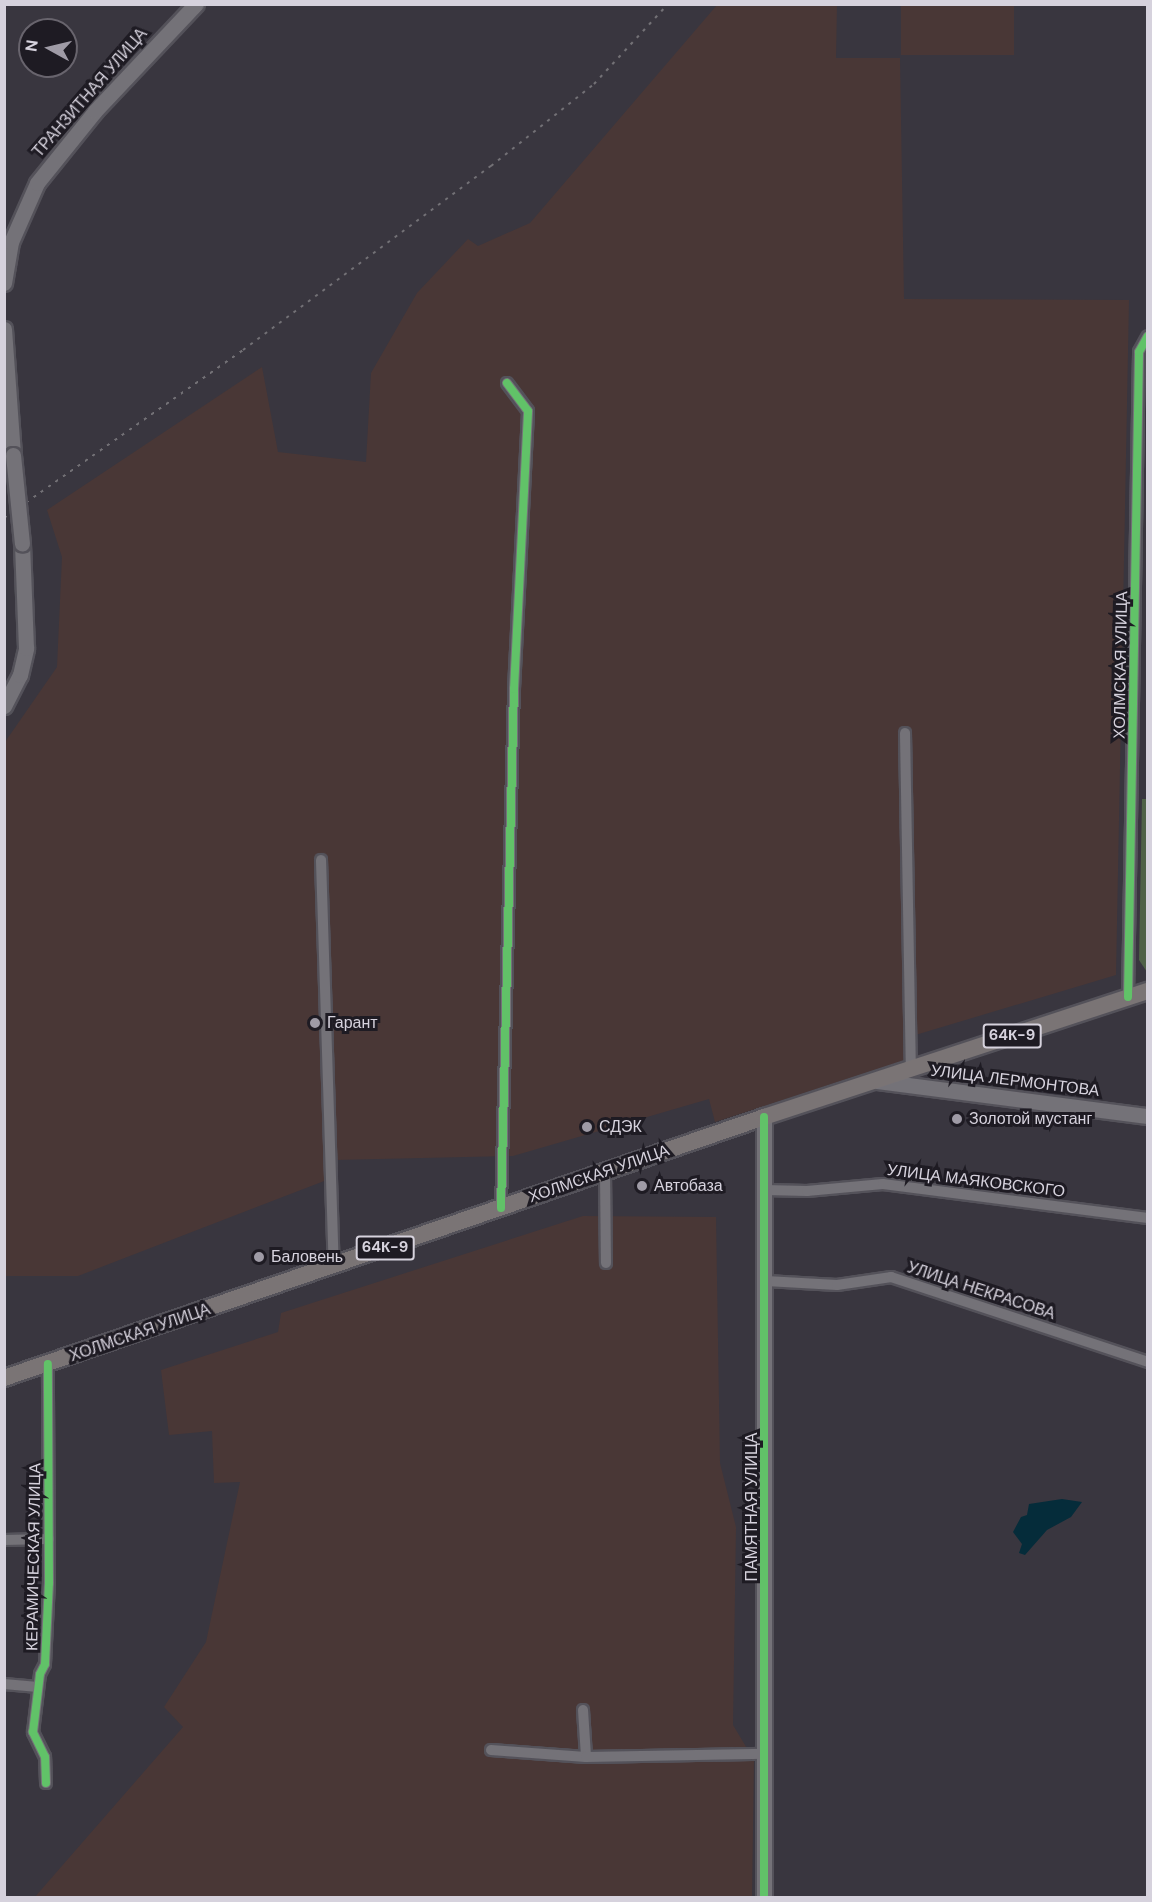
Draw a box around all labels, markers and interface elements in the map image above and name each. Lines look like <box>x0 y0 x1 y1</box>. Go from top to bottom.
north arrow <box>18 18 78 78</box>
street label: ТРАНЗИТНАЯ УЛИЦА <box>29 25 151 161</box>
text: N <box>20 38 43 53</box>
street label: ХОЛМСКАЯ УЛИЦА <box>1110 591 1132 739</box>
place label: Гарант <box>327 1013 378 1033</box>
marker: Гарант <box>308 1016 322 1030</box>
road number: 64К-9 <box>982 1024 1042 1048</box>
street label: УЛИЦА ЛЕРМОНТОВА <box>930 1061 1100 1101</box>
place label: Золотой мустанг <box>969 1109 1092 1129</box>
marker: Золотой мустанг <box>950 1112 964 1126</box>
place label: СДЭК <box>599 1117 642 1137</box>
marker: СДЭК <box>580 1120 594 1134</box>
street label: ХОЛМСКАЯ УЛИЦА <box>526 1141 672 1207</box>
street label: УЛИЦА МАЯКОВСКОГО <box>886 1161 1066 1201</box>
place label: Автобаза <box>654 1176 723 1196</box>
marker: Автобаза <box>635 1179 649 1193</box>
road number: 64К-9 <box>355 1236 415 1260</box>
place label: Баловень <box>271 1247 343 1267</box>
marker: Баловень <box>252 1250 266 1264</box>
street label: УЛИЦА НЕКРАСОВА <box>905 1258 1057 1324</box>
street label: ХОЛМСКАЯ УЛИЦА <box>67 1300 213 1366</box>
street label: ПАМЯТНАЯ УЛИЦА <box>742 1432 762 1582</box>
street label: КЕРАМИЧЕСКАЯ УЛИЦА <box>23 1463 45 1651</box>

